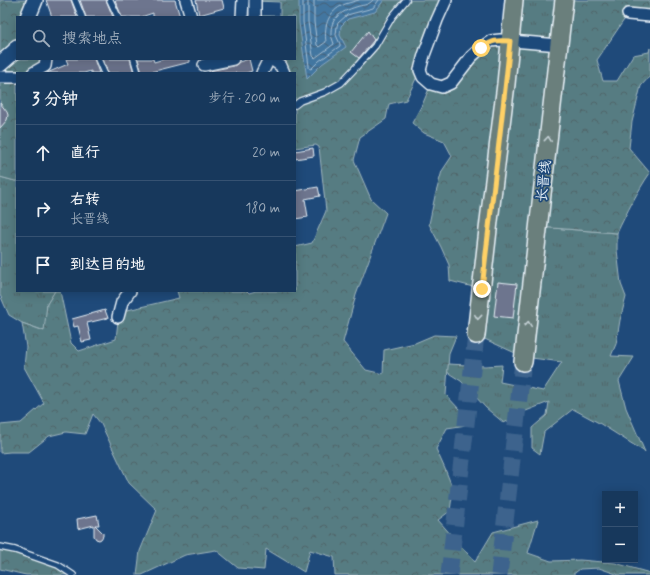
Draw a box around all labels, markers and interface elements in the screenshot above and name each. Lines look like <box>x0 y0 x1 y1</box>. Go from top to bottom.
search box <box>16 16 296 60</box>
icon: search <box>30 27 52 49</box>
text: 搜索地点 <box>62 29 122 49</box>
route start <box>472 39 490 57</box>
text: 3 分钟 <box>32 88 78 110</box>
text: 步行 · 200 m <box>209 90 280 107</box>
one-way arrow <box>544 136 553 142</box>
icon: ahead <box>32 142 54 164</box>
text: 直行 <box>70 143 100 163</box>
text: 20 m <box>252 144 280 161</box>
street label: 长晋线 <box>533 159 555 203</box>
text: 右转 <box>70 190 100 210</box>
icon: right <box>32 198 54 220</box>
text: 180 m <box>245 200 280 217</box>
text: 长晋线 <box>70 211 109 228</box>
icon: arrive <box>32 254 54 276</box>
text: 到达目的地 <box>70 255 145 275</box>
route end <box>473 280 491 298</box>
one-way arrow <box>474 314 483 320</box>
one-way arrow <box>523 321 532 327</box>
map controls <box>602 491 638 563</box>
button: + <box>602 491 638 527</box>
button: − <box>602 527 638 563</box>

